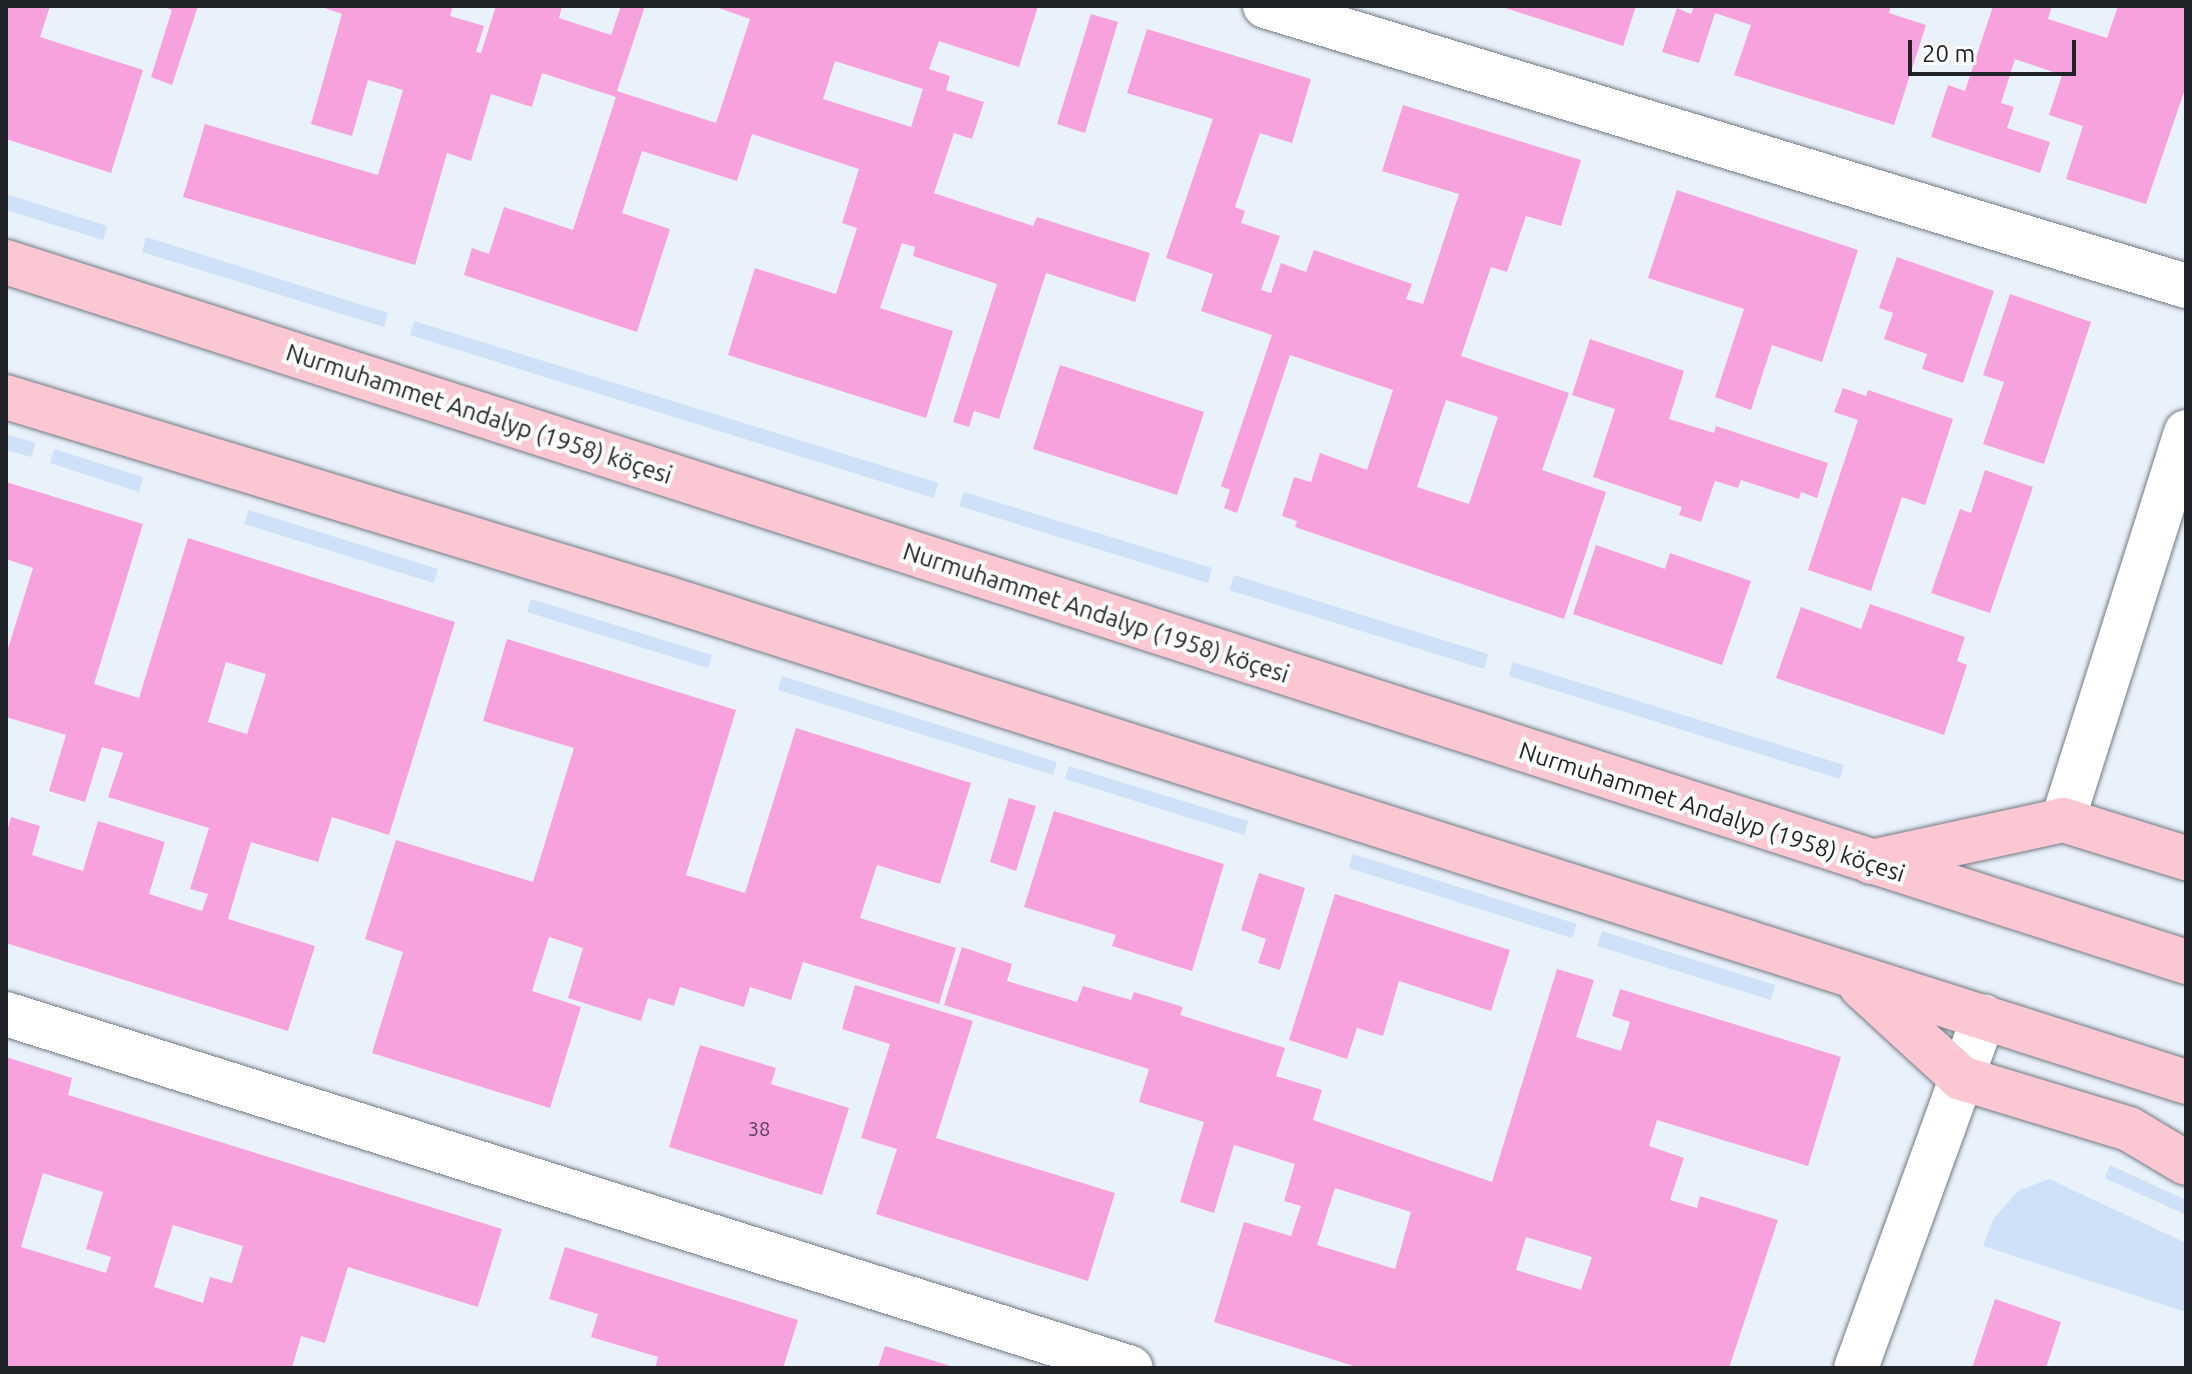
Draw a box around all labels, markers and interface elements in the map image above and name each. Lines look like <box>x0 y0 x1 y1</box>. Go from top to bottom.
scale bar <box>1912 24 2080 74</box>
text: 20 m <box>1922 40 1975 67</box>
street label: Nurmuhammet Andalyp (1958) köçesi <box>282 338 676 490</box>
street label: Nurmuhammet Andalyp (1958) köçesi <box>899 537 1293 689</box>
street label: Nurmuhammet Andalyp (1958) köçesi <box>1515 736 1909 888</box>
house number: 38 <box>748 1116 770 1140</box>

